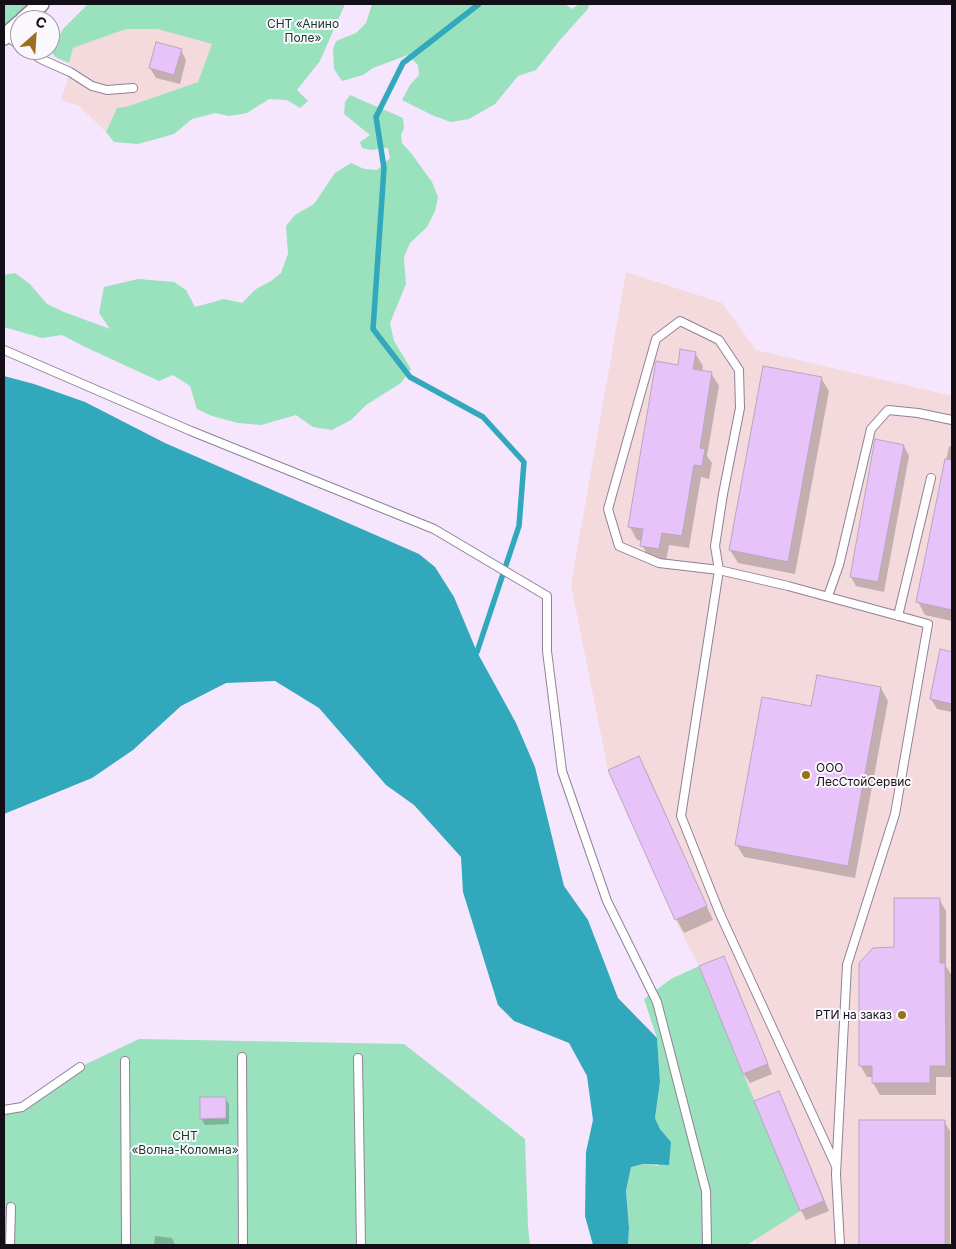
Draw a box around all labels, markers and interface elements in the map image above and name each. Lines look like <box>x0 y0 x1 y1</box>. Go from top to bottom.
north arrow <box>10 10 60 60</box>
text: С <box>33 12 50 32</box>
park label: СНТ «Анино Поле» <box>267 17 339 45</box>
place label: ООО ЛесСтойСервис <box>816 761 911 789</box>
marker: ООО ЛесСтойСервис <box>800 769 812 781</box>
place label: РТИ на заказ <box>815 1008 892 1022</box>
marker: РТИ на заказ <box>896 1009 908 1021</box>
park label: СНТ «Волна-Коломна» <box>131 1129 239 1157</box>

